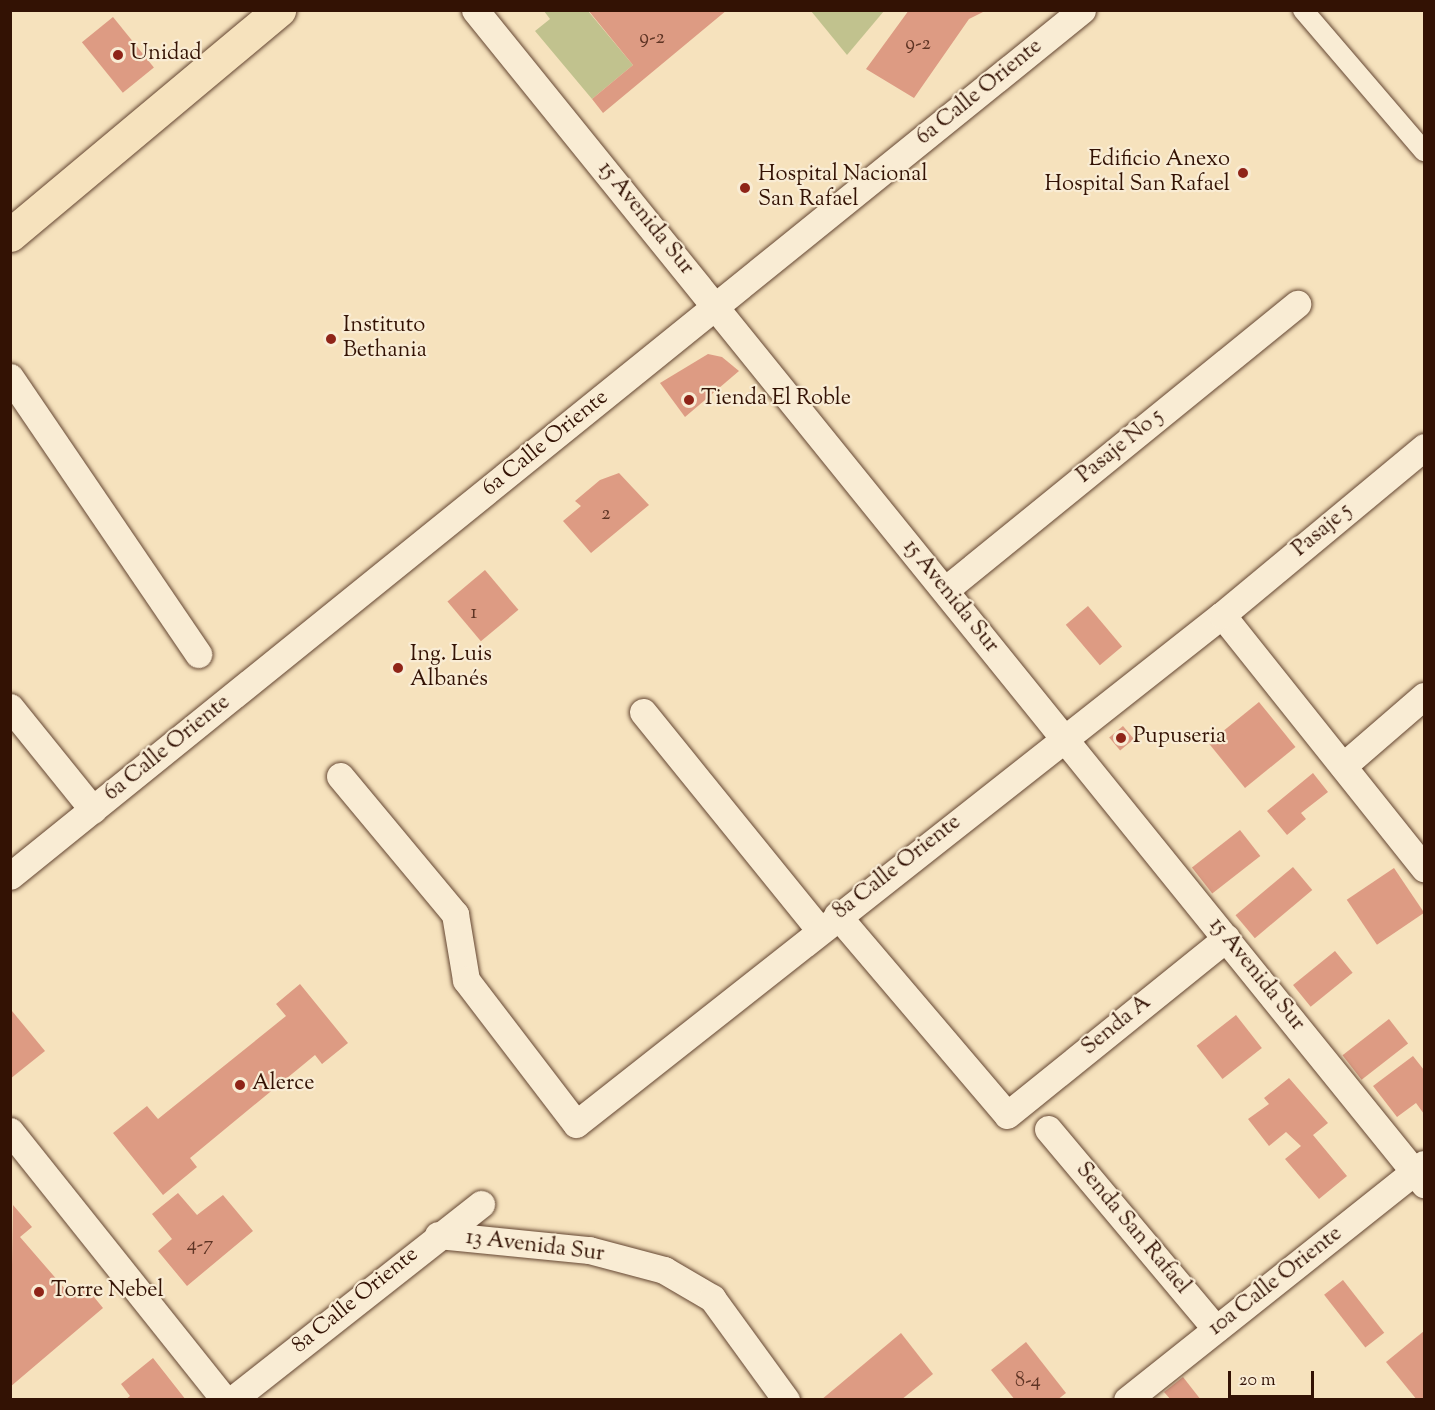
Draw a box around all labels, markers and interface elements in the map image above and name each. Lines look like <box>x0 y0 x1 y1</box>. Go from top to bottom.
house number: 9-2 <box>639 26 665 50</box>
house number: 9-2 <box>905 32 931 56</box>
street label: 6a Calle Oriente <box>912 34 1048 152</box>
place label: Unidad <box>130 42 202 68</box>
marker: Unidad <box>111 48 125 62</box>
place label: Edificio Anexo Hospital San Rafael <box>1044 147 1230 198</box>
street label: 15 Avenida Sur <box>591 157 699 281</box>
place label: Hospital Nacional San Rafael <box>758 162 928 214</box>
marker: Edificio Anexo Hospital San Rafael <box>1234 164 1252 182</box>
marker: Hospital Nacional San Rafael <box>736 179 754 197</box>
place label: Instituto Bethania <box>343 313 427 364</box>
marker: Instituto Bethania <box>324 332 338 346</box>
street label: 6a Calle Oriente <box>478 385 614 503</box>
place label: Tienda El Roble <box>701 387 851 413</box>
marker: Tienda El Roble <box>682 393 696 407</box>
street label: Pasaje No 5 <box>1073 404 1169 490</box>
street label: Pasaje 5 <box>1288 499 1358 563</box>
house number: 2 <box>601 502 611 526</box>
street label: 15 Avenida Sur <box>896 535 1004 659</box>
house number: 1 <box>471 601 477 625</box>
place label: Ing. Luis Albanés <box>410 642 492 694</box>
marker: Ing. Luis Albanés <box>391 661 405 675</box>
street label: 6a Calle Oriente <box>100 690 236 808</box>
place label: Pupuseria <box>1133 725 1226 751</box>
marker: Pupuseria <box>1114 731 1128 745</box>
street label: 8a Calle Oriente <box>829 810 967 926</box>
street label: 15 Avenida Sur <box>1202 913 1310 1037</box>
street label: Senda A <box>1077 990 1157 1062</box>
place label: Alerce <box>252 1072 314 1098</box>
marker: Alerce <box>233 1078 247 1092</box>
street label: Senda San Rafael <box>1069 1158 1195 1300</box>
street label: 10a Calle Oriente <box>1204 1222 1348 1342</box>
street label: 13 Avenida Sur <box>464 1225 606 1269</box>
house number: 4-7 <box>187 1233 213 1257</box>
street label: 8a Calle Oriente <box>288 1242 424 1360</box>
place label: Torre Nebel <box>51 1279 164 1305</box>
marker: Torre Nebel <box>32 1285 46 1299</box>
scale bar <box>1231 1359 1316 1397</box>
text: 20 m <box>1239 1368 1276 1394</box>
house number: 8-4 <box>1015 1369 1041 1393</box>

